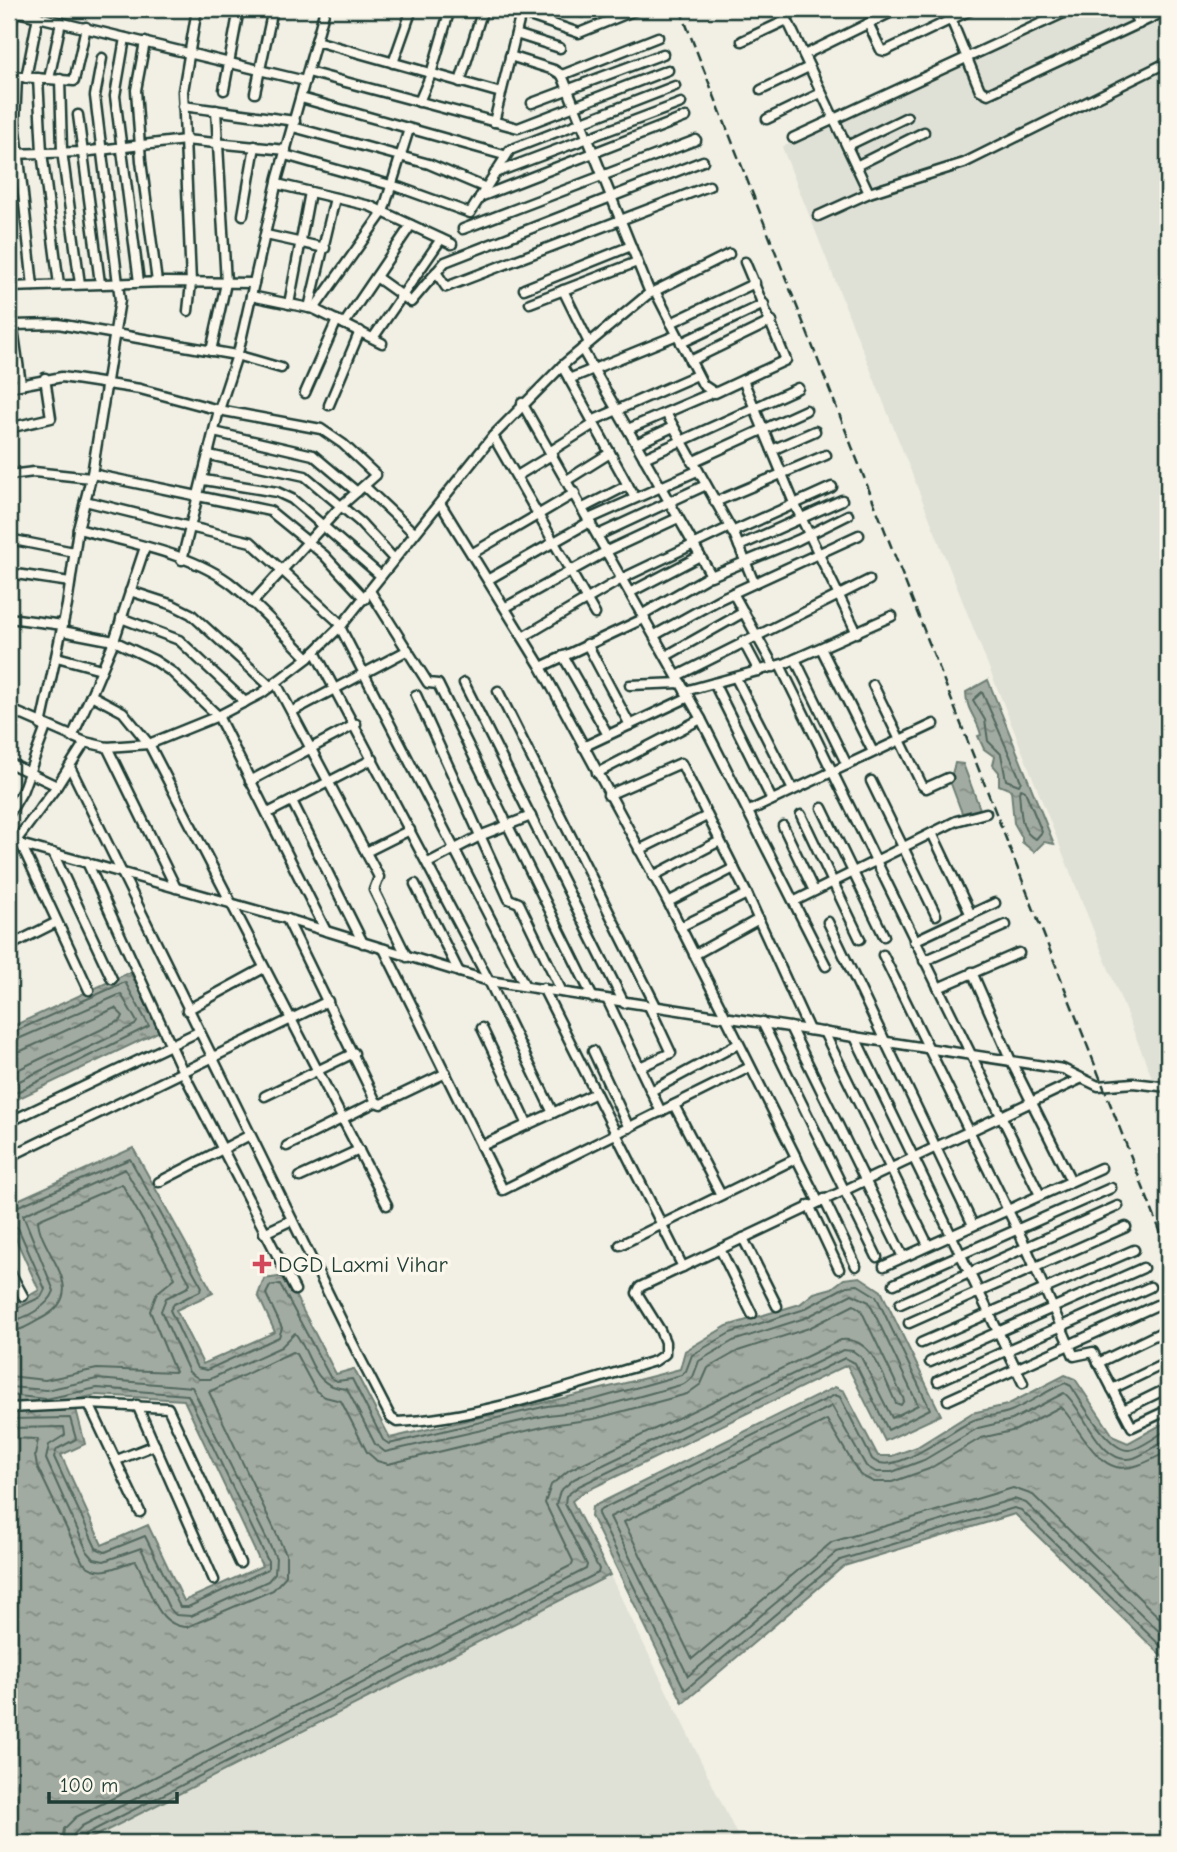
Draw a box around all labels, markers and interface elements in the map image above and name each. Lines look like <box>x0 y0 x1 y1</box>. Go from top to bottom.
place label: DGD Laxmi Vihar <box>278 1251 449 1278</box>
marker: DGD Laxmi Vihar <box>252 1254 272 1274</box>
scale bar <box>49 1761 177 1805</box>
text: 100 m <box>60 1773 118 1797</box>

